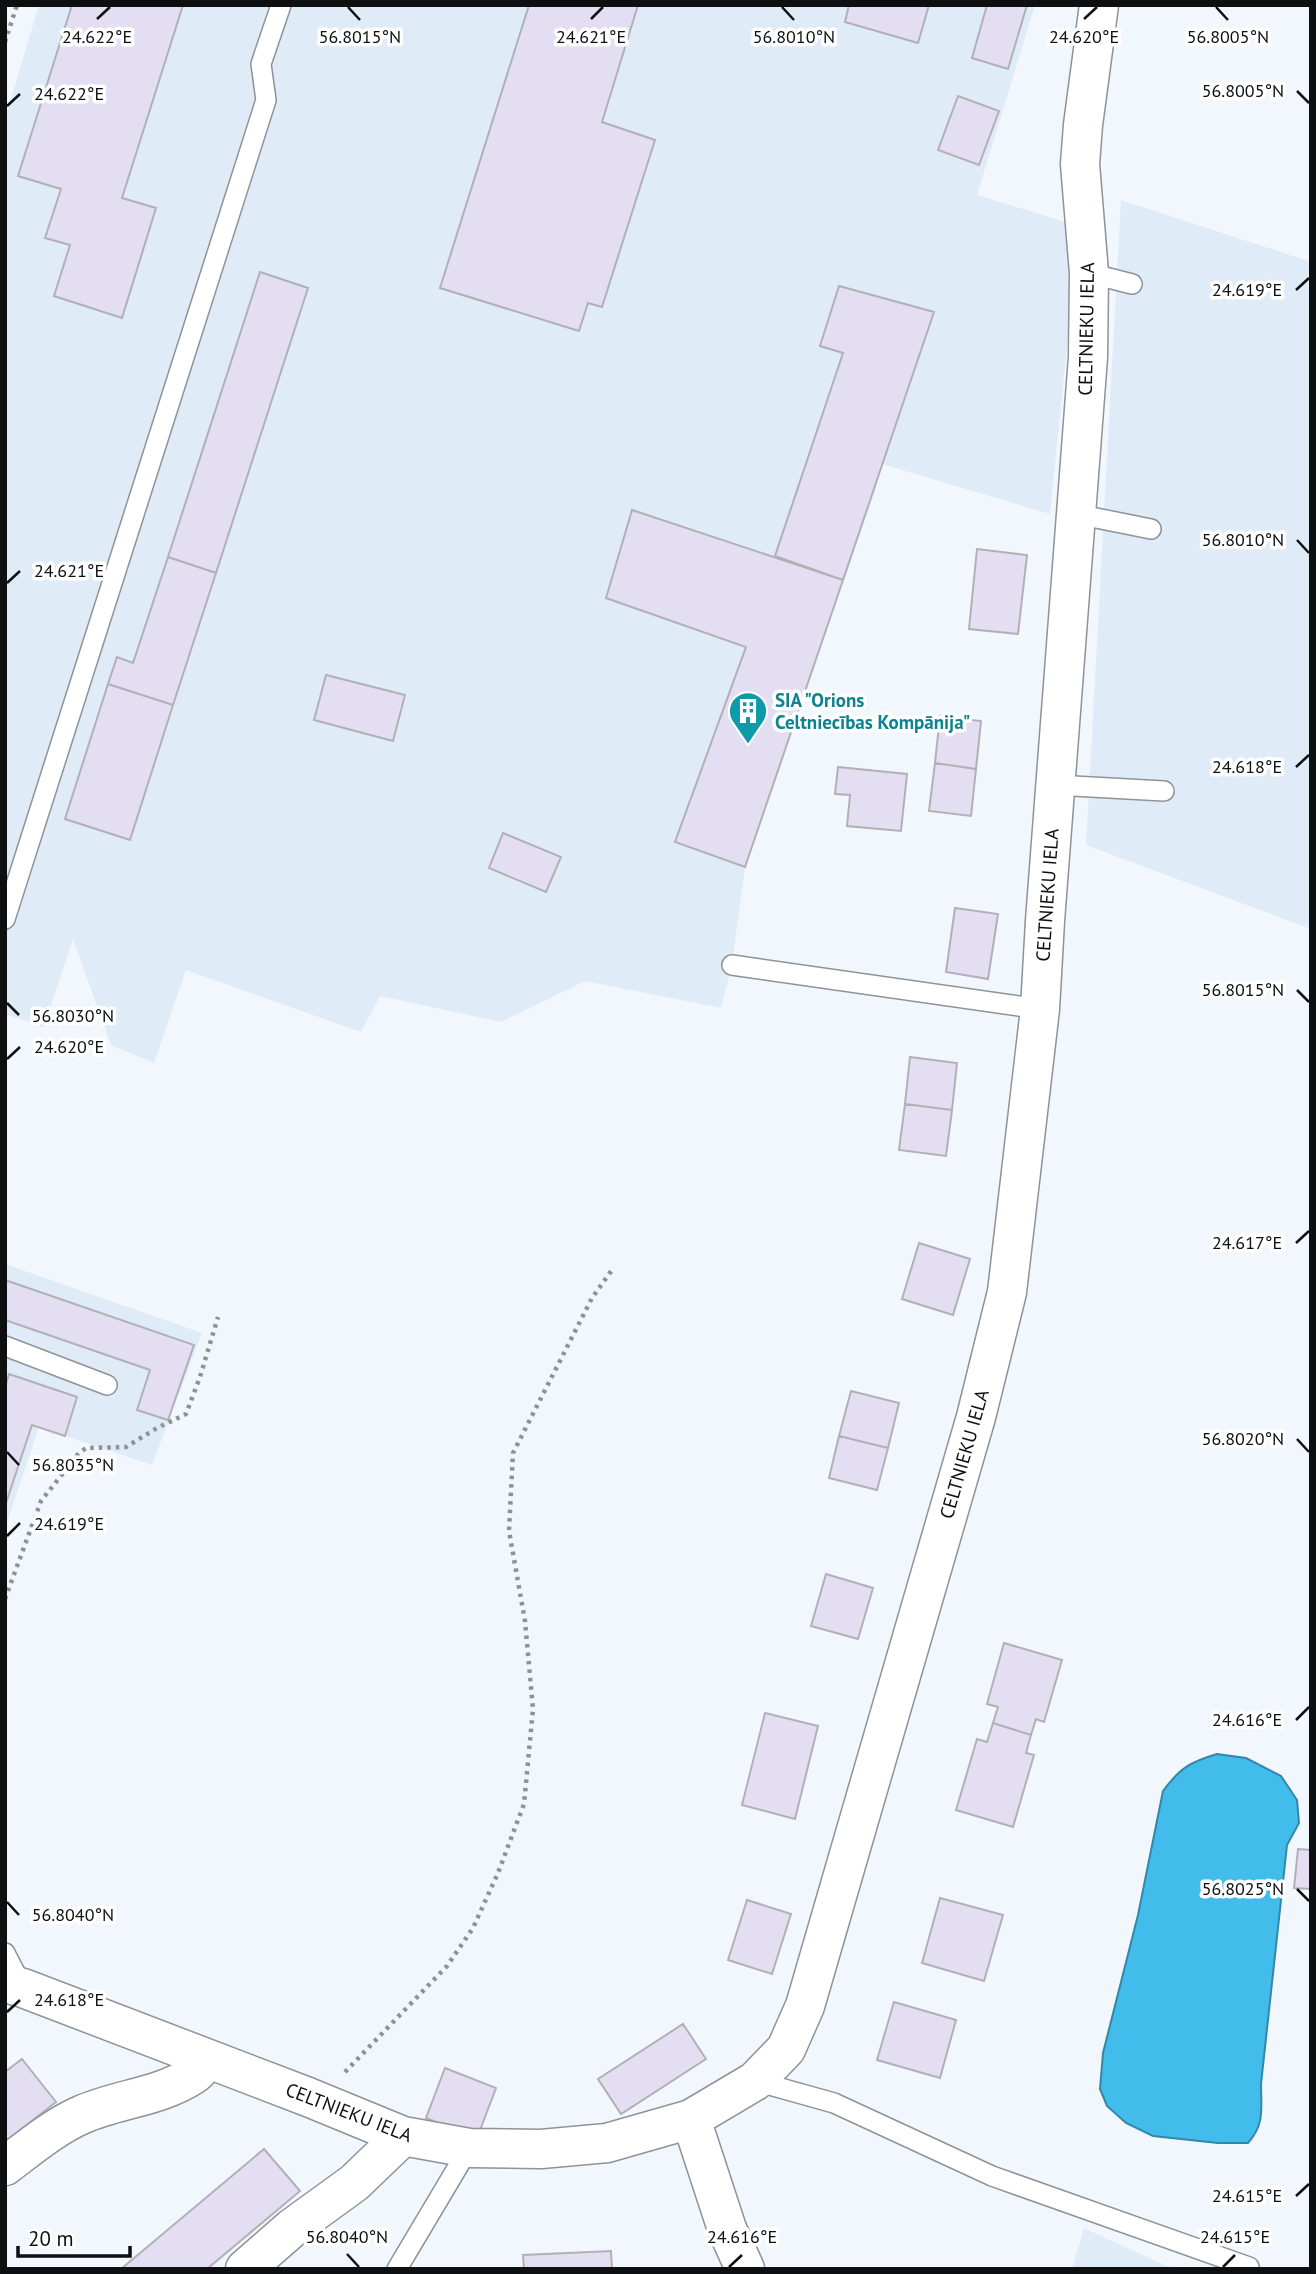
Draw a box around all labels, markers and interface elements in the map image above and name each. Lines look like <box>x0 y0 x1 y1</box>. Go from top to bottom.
text: 24.622°E <box>62 25 132 48</box>
text: 56.8015°N <box>319 25 401 48</box>
text: 24.621°E <box>556 25 626 48</box>
text: 56.8010°N <box>753 25 835 48</box>
text: 24.620°E <box>1049 25 1119 48</box>
text: 56.8005°N <box>1187 25 1269 48</box>
text: 56.8005°N <box>1202 79 1284 102</box>
text: 24.622°E <box>34 82 104 105</box>
street label: CELTNIEKU IELA <box>1073 262 1099 396</box>
text: 24.619°E <box>1212 278 1282 301</box>
text: 56.8010°N <box>1202 528 1284 551</box>
text: 24.621°E <box>34 559 104 582</box>
place label: SIA "Orions Celtniecības Kompānija" <box>775 688 971 734</box>
building icon: SIA "Orions Celtniecības Kompānija" <box>727 690 769 745</box>
text: 24.618°E <box>1212 755 1282 778</box>
street label: CELTNIEKU IELA <box>1030 828 1064 962</box>
text: 56.8015°N <box>1202 978 1284 1001</box>
text: 56.8030°N <box>32 1004 114 1027</box>
text: 24.620°E <box>34 1035 104 1058</box>
text: 24.617°E <box>1212 1231 1282 1254</box>
street label: CELTNIEKU IELA <box>934 1387 994 1521</box>
text: 56.8020°N <box>1202 1427 1284 1450</box>
text: 56.8035°N <box>32 1453 114 1476</box>
text: 24.619°E <box>34 1512 104 1535</box>
text: 24.616°E <box>1212 1708 1282 1731</box>
text: 56.8025°N <box>1202 1877 1284 1900</box>
text: 56.8040°N <box>32 1903 114 1926</box>
text: 24.618°E <box>34 1988 104 2011</box>
street label: CELTNIEKU IELA <box>282 2077 416 2147</box>
text: 24.615°E <box>1212 2184 1282 2207</box>
scale bar <box>18 2214 130 2258</box>
text: 20 m <box>28 2225 74 2252</box>
text: 56.8040°N <box>306 2225 388 2248</box>
text: 24.616°E <box>707 2225 777 2248</box>
text: 24.615°E <box>1200 2225 1270 2248</box>

